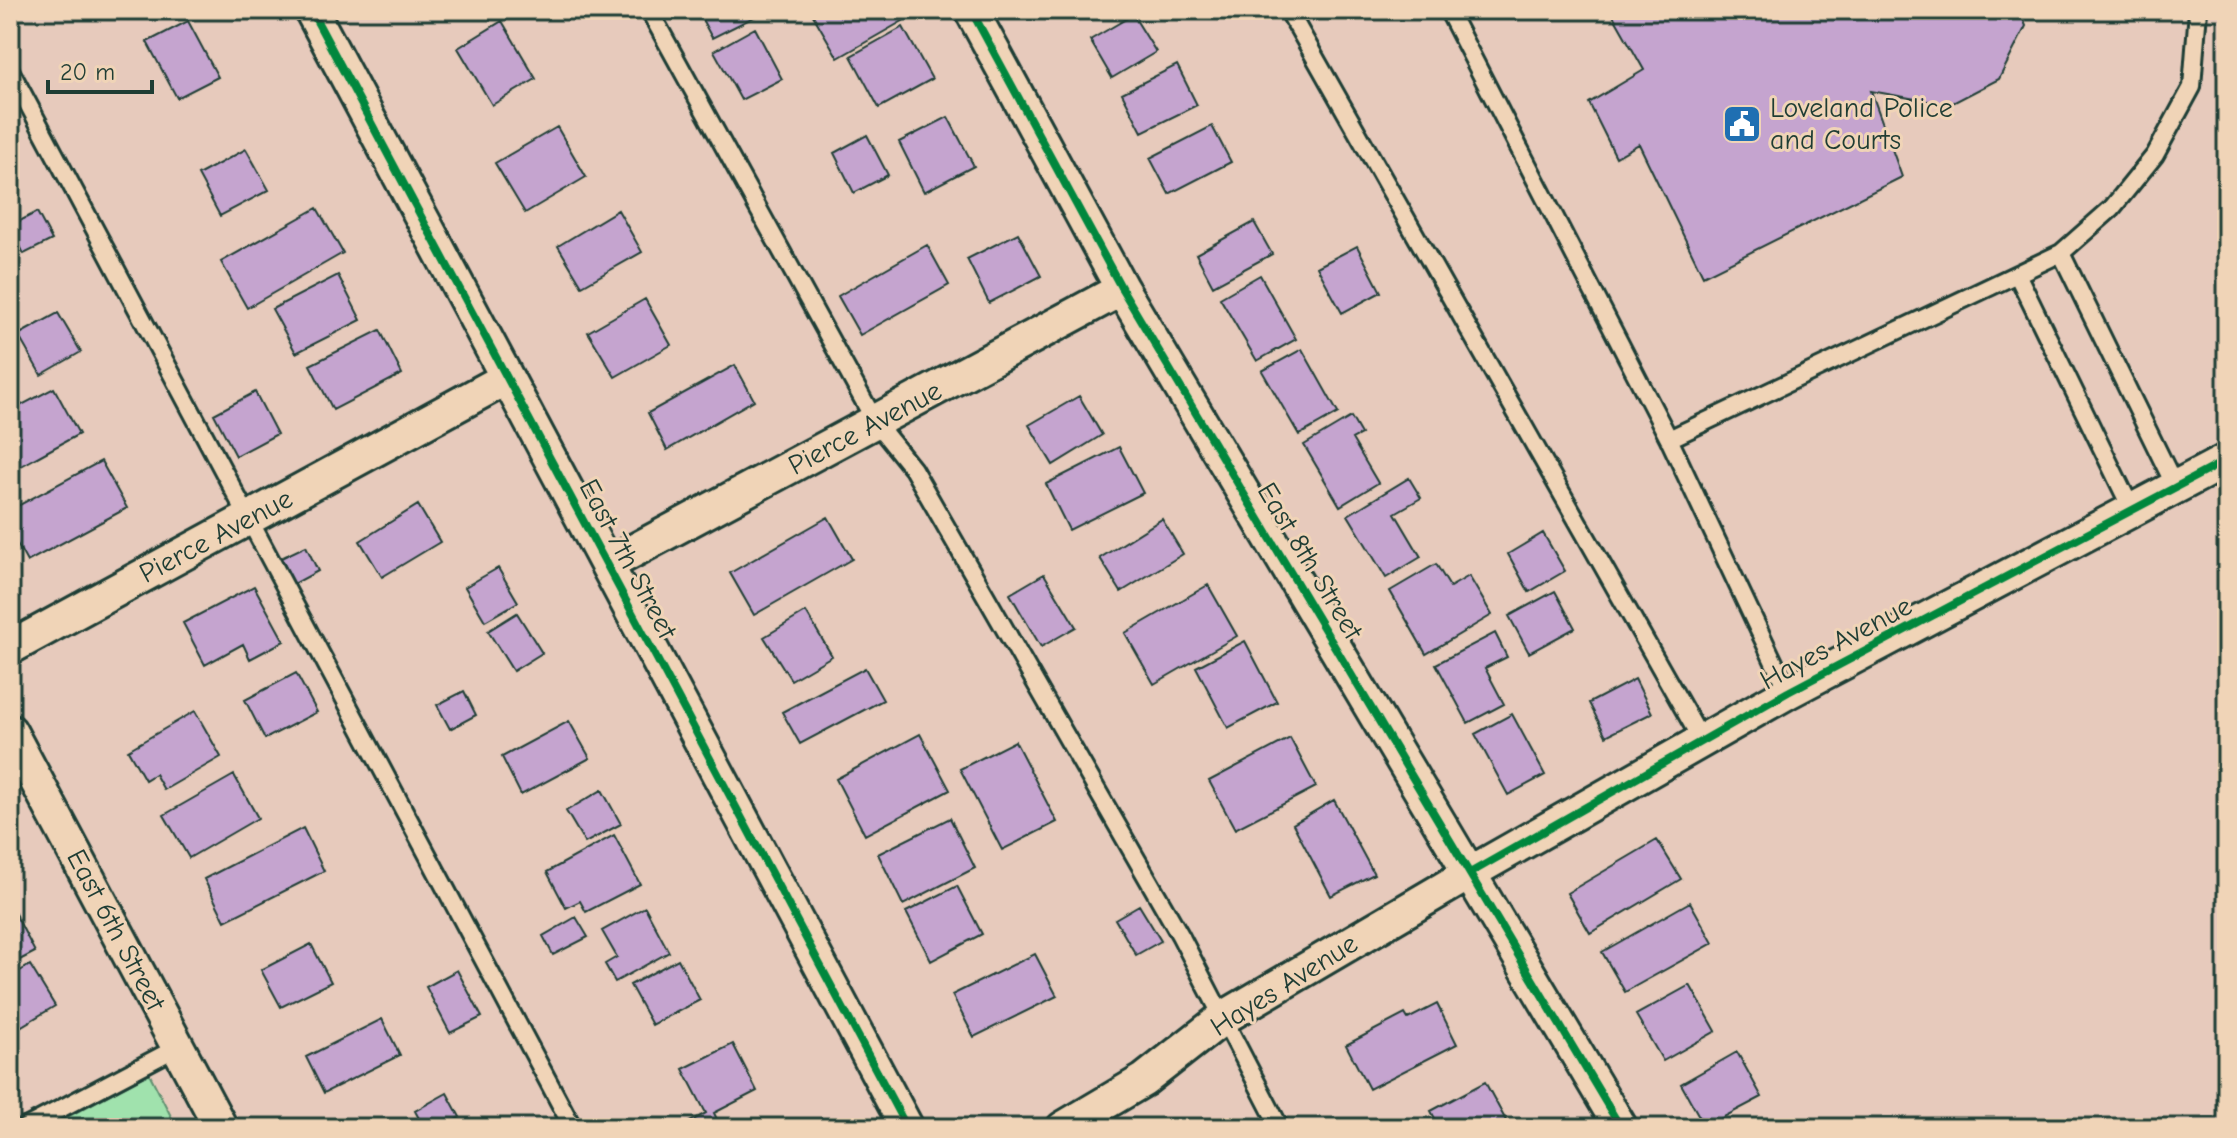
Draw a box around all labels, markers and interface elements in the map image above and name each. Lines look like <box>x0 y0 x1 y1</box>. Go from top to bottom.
scale bar <box>48 44 152 94</box>
text: 20 m <box>60 58 115 86</box>
place label: Loveland Police and Courts <box>1770 92 1953 156</box>
public building icon: Loveland Police and Courts <box>1721 103 1763 145</box>
street label: Pierce Avenue <box>783 374 947 482</box>
street label: East 7th Street <box>573 474 684 645</box>
street label: East 8th Street <box>1251 477 1370 646</box>
street label: Pierce Avenue <box>134 482 298 590</box>
street label: Hayes Avenue <box>1755 590 1917 696</box>
street label: East 6th Street <box>60 844 172 1017</box>
street label: Hayes Avenue <box>1205 927 1363 1043</box>

